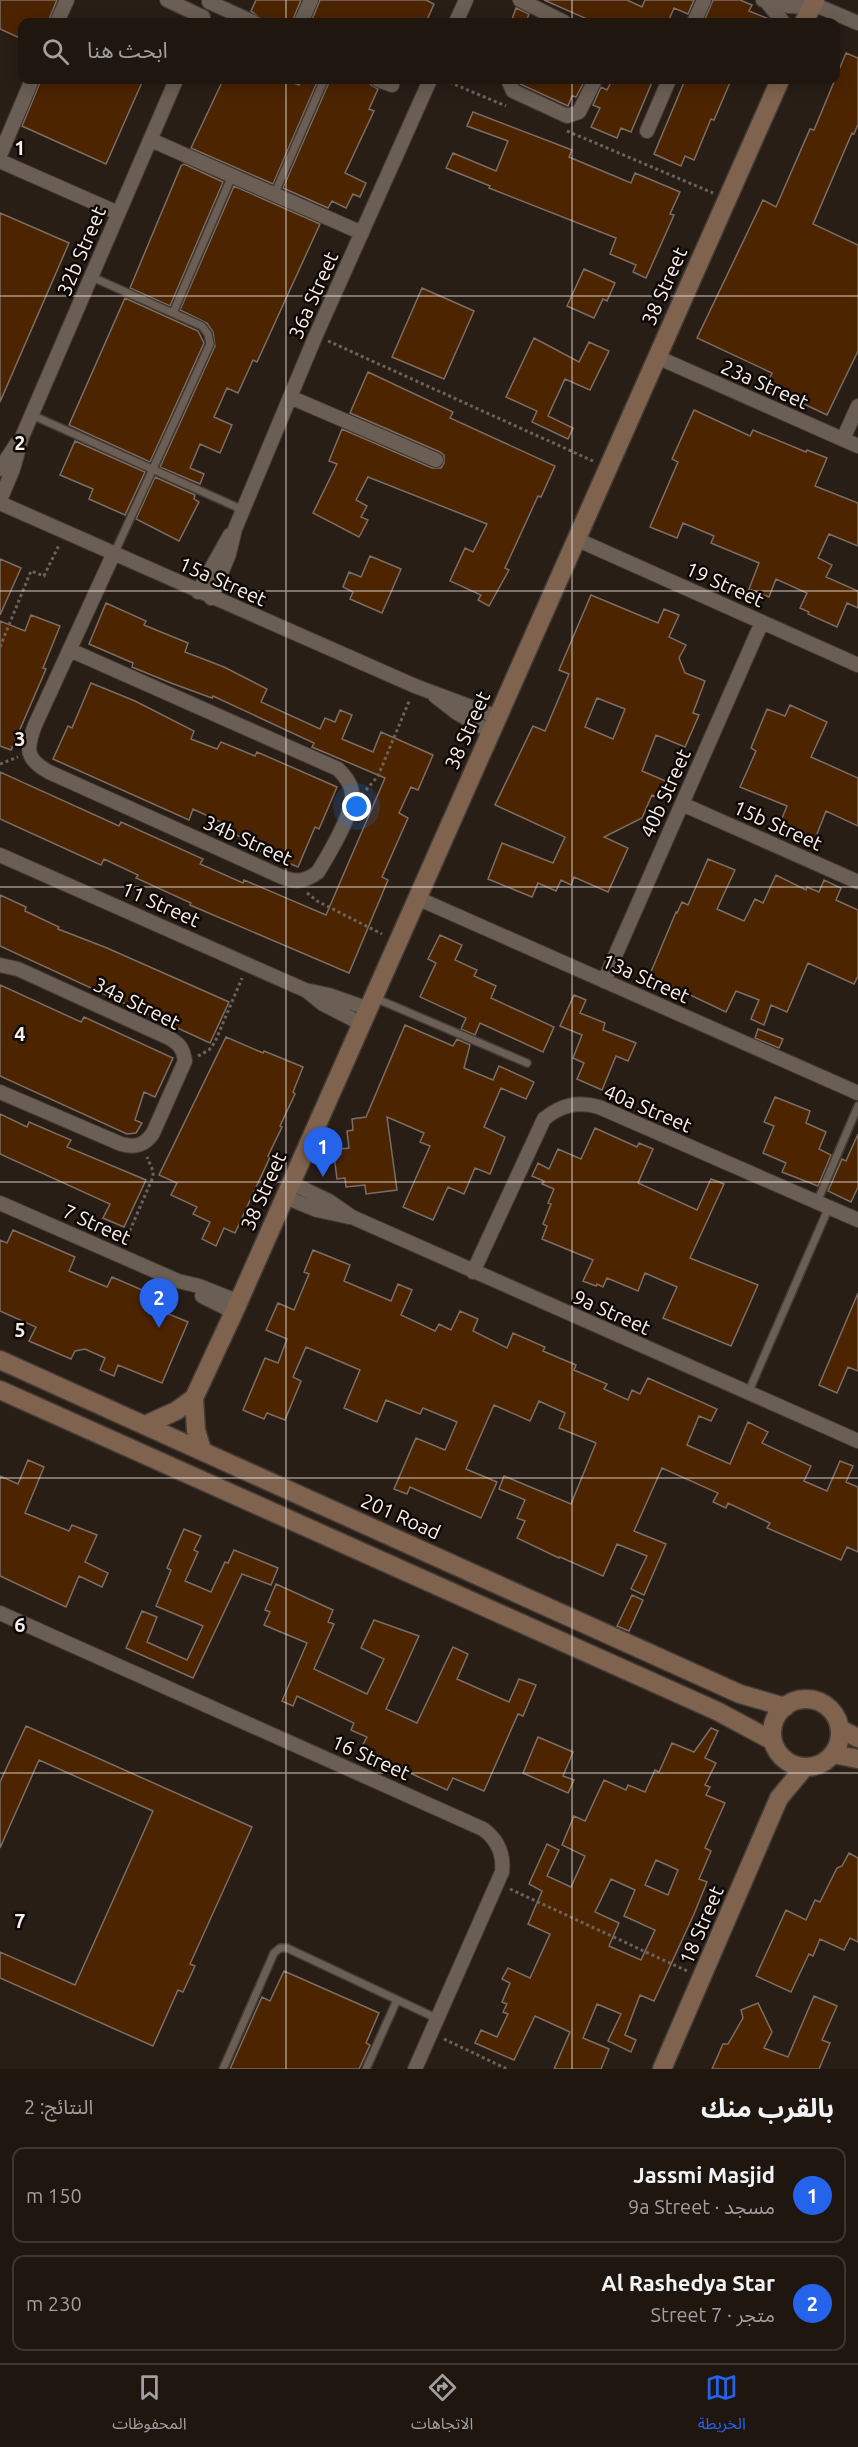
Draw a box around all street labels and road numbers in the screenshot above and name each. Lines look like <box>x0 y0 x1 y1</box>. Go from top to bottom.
street label: 32b Street <box>52 203 110 299</box>
street label: 38 Street <box>637 243 691 329</box>
street label: 36a Street <box>284 248 343 342</box>
street label: 23a Street <box>718 355 812 414</box>
street label: 15a Street <box>176 552 270 611</box>
street label: 19 Street <box>682 557 768 611</box>
street label: 38 Street <box>440 687 494 773</box>
street label: 40b Street <box>635 745 695 841</box>
street label: 15b Street <box>730 795 826 855</box>
street label: 34b Street <box>200 810 296 870</box>
street label: 11 Street <box>118 877 204 931</box>
street label: 13a Street <box>599 949 693 1008</box>
street label: 34a Street <box>90 972 184 1034</box>
street label: 40a Street <box>601 1079 696 1137</box>
street label: 38 Street <box>236 1148 290 1234</box>
street label: 7 Street <box>60 1199 135 1249</box>
street label: 9a Street <box>570 1285 654 1339</box>
street label: 201 Road <box>358 1488 444 1544</box>
street label: 16 Street <box>328 1730 414 1784</box>
street label: 18 Street <box>674 1882 728 1968</box>

